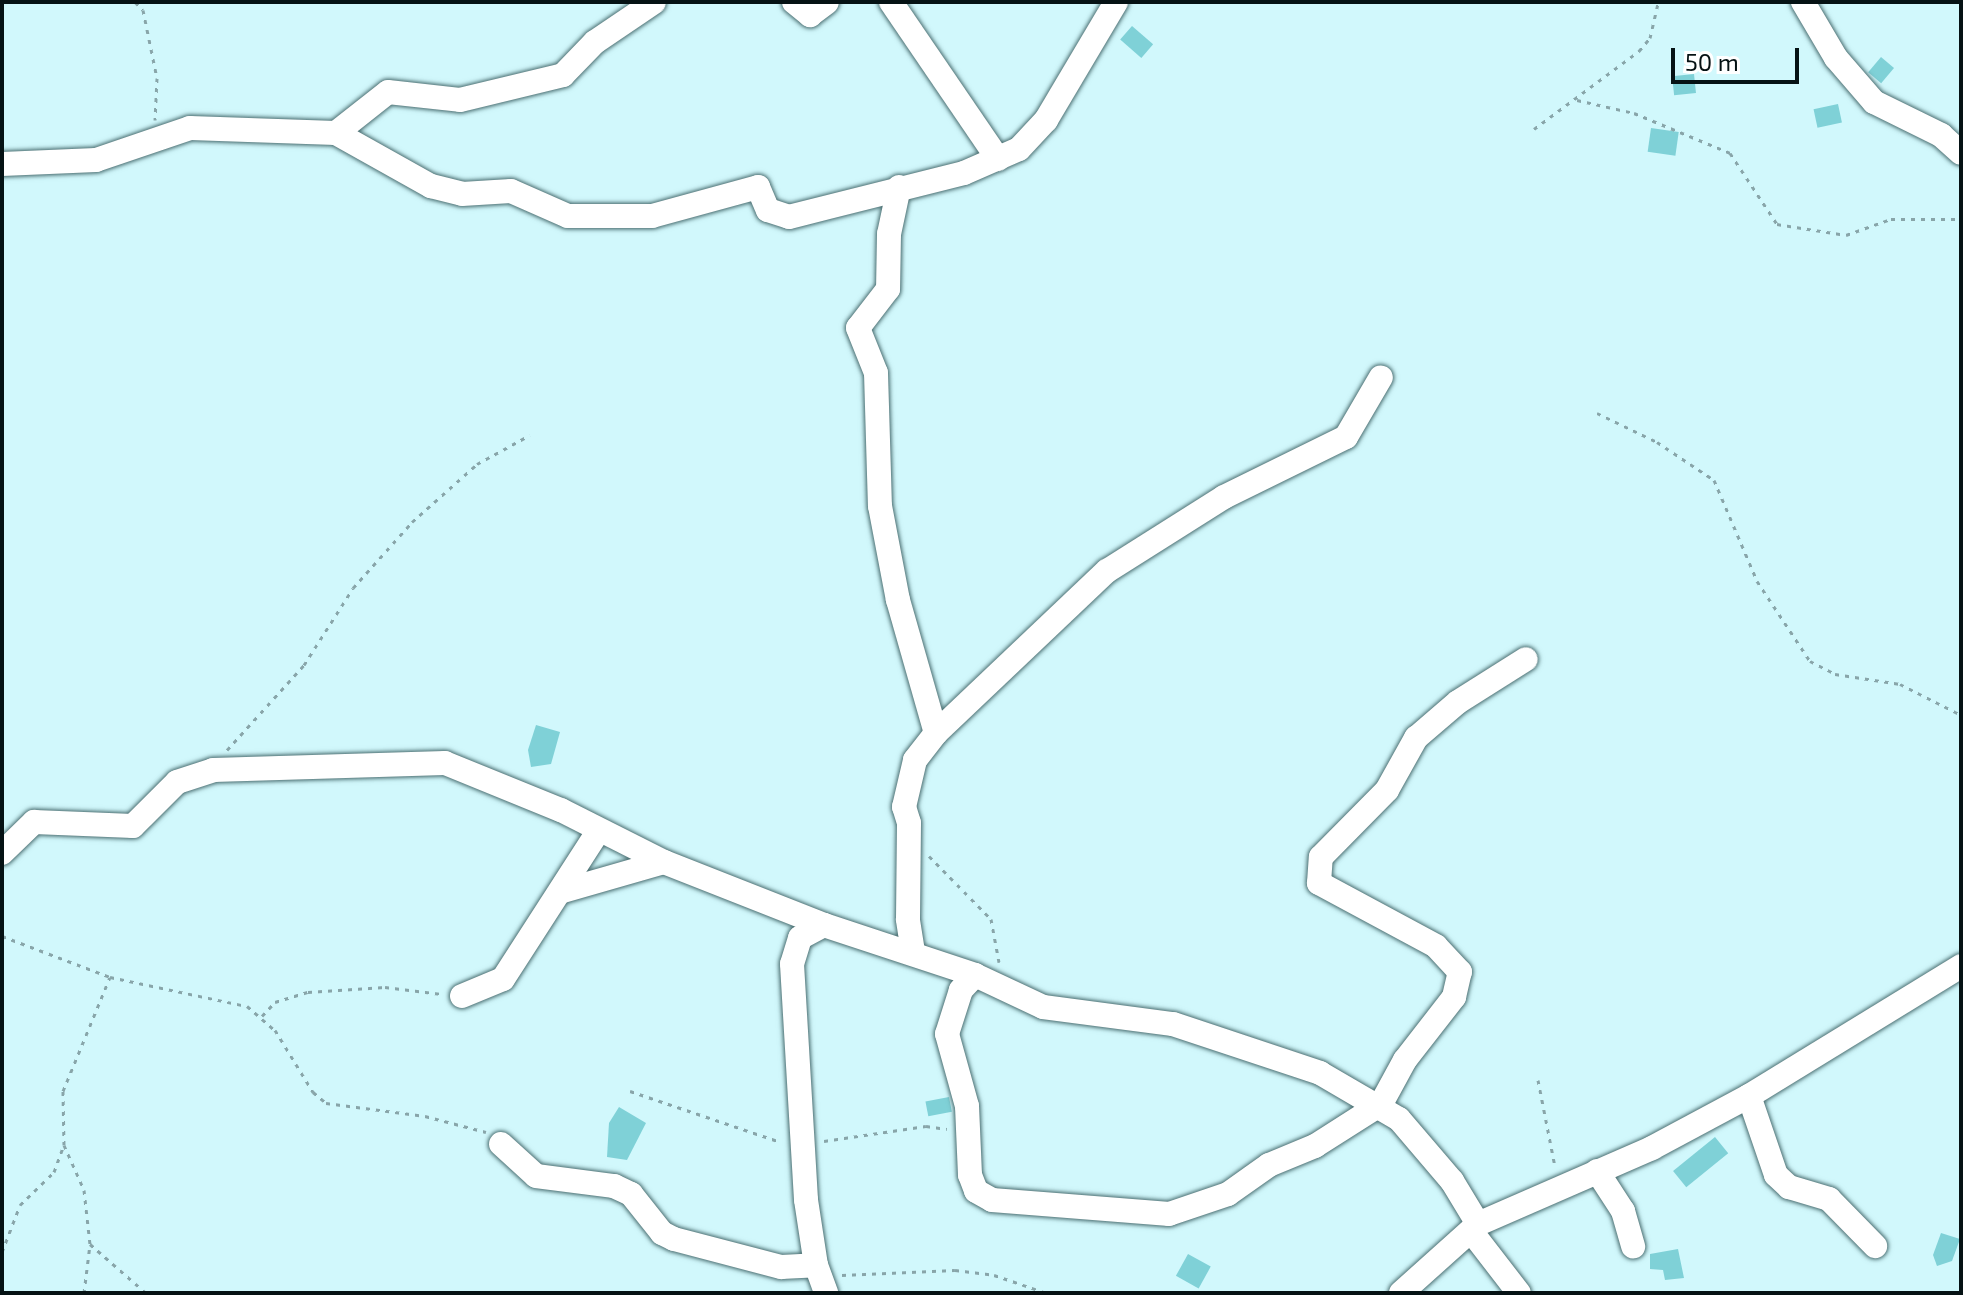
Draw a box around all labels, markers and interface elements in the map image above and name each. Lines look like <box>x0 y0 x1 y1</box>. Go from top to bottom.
scale bar <box>1675 32 1803 82</box>
text: 50 m <box>1685 47 1739 76</box>

